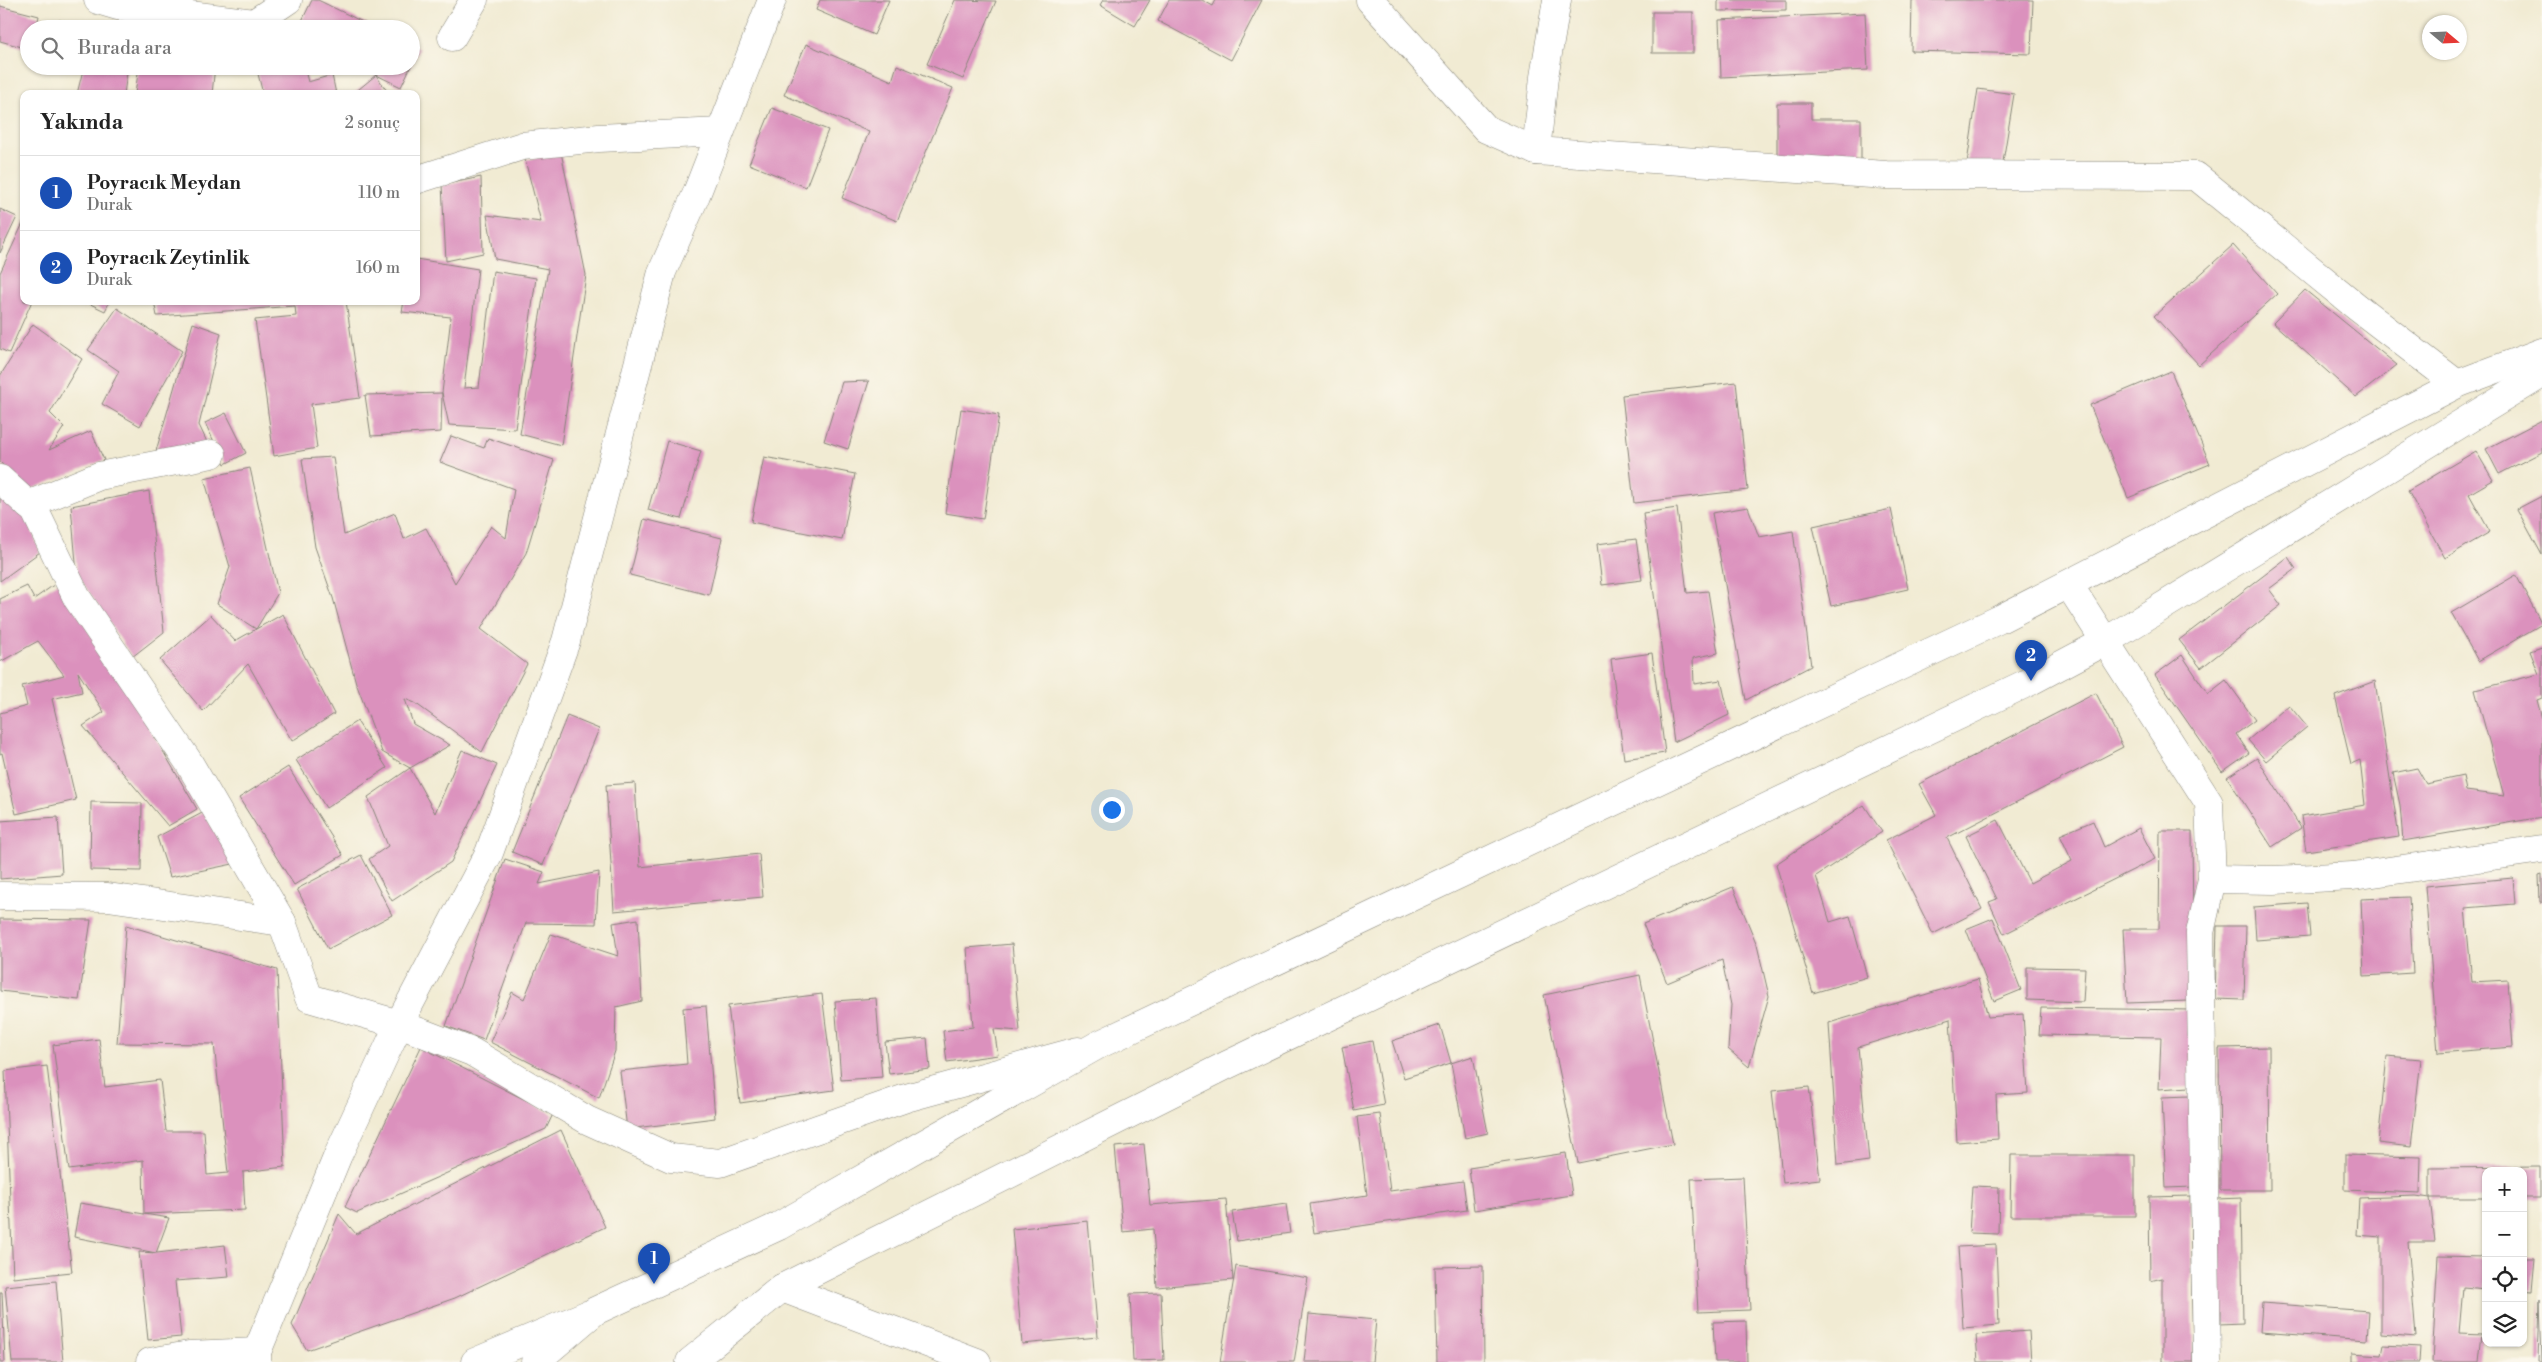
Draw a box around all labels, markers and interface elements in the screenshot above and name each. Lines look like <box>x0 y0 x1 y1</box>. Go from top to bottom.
north arrow <box>2422 15 2467 60</box>
search box <box>20 20 420 75</box>
icon: search <box>38 34 66 62</box>
text: Burada ara <box>78 36 172 60</box>
text: Yakında <box>40 110 123 136</box>
text: 2 sonuç <box>345 113 400 133</box>
text: Poyracık Meydan <box>87 171 241 195</box>
text: 1 <box>52 183 60 203</box>
text: 110 m <box>358 183 400 203</box>
text: Durak <box>87 195 132 215</box>
text: Poyracık Zeytinlik <box>87 246 250 270</box>
text: 2 <box>51 258 61 278</box>
text: 160 m <box>356 258 400 278</box>
text: Durak <box>87 270 132 290</box>
pin: 2 <box>2015 640 2047 681</box>
your location <box>1099 797 1125 823</box>
map controls <box>2482 1167 2527 1347</box>
button: + <box>2482 1167 2527 1212</box>
button: − <box>2482 1212 2527 1257</box>
pin: 1 <box>638 1243 670 1284</box>
button: locate <box>2482 1257 2527 1302</box>
button: layers <box>2482 1302 2527 1347</box>

